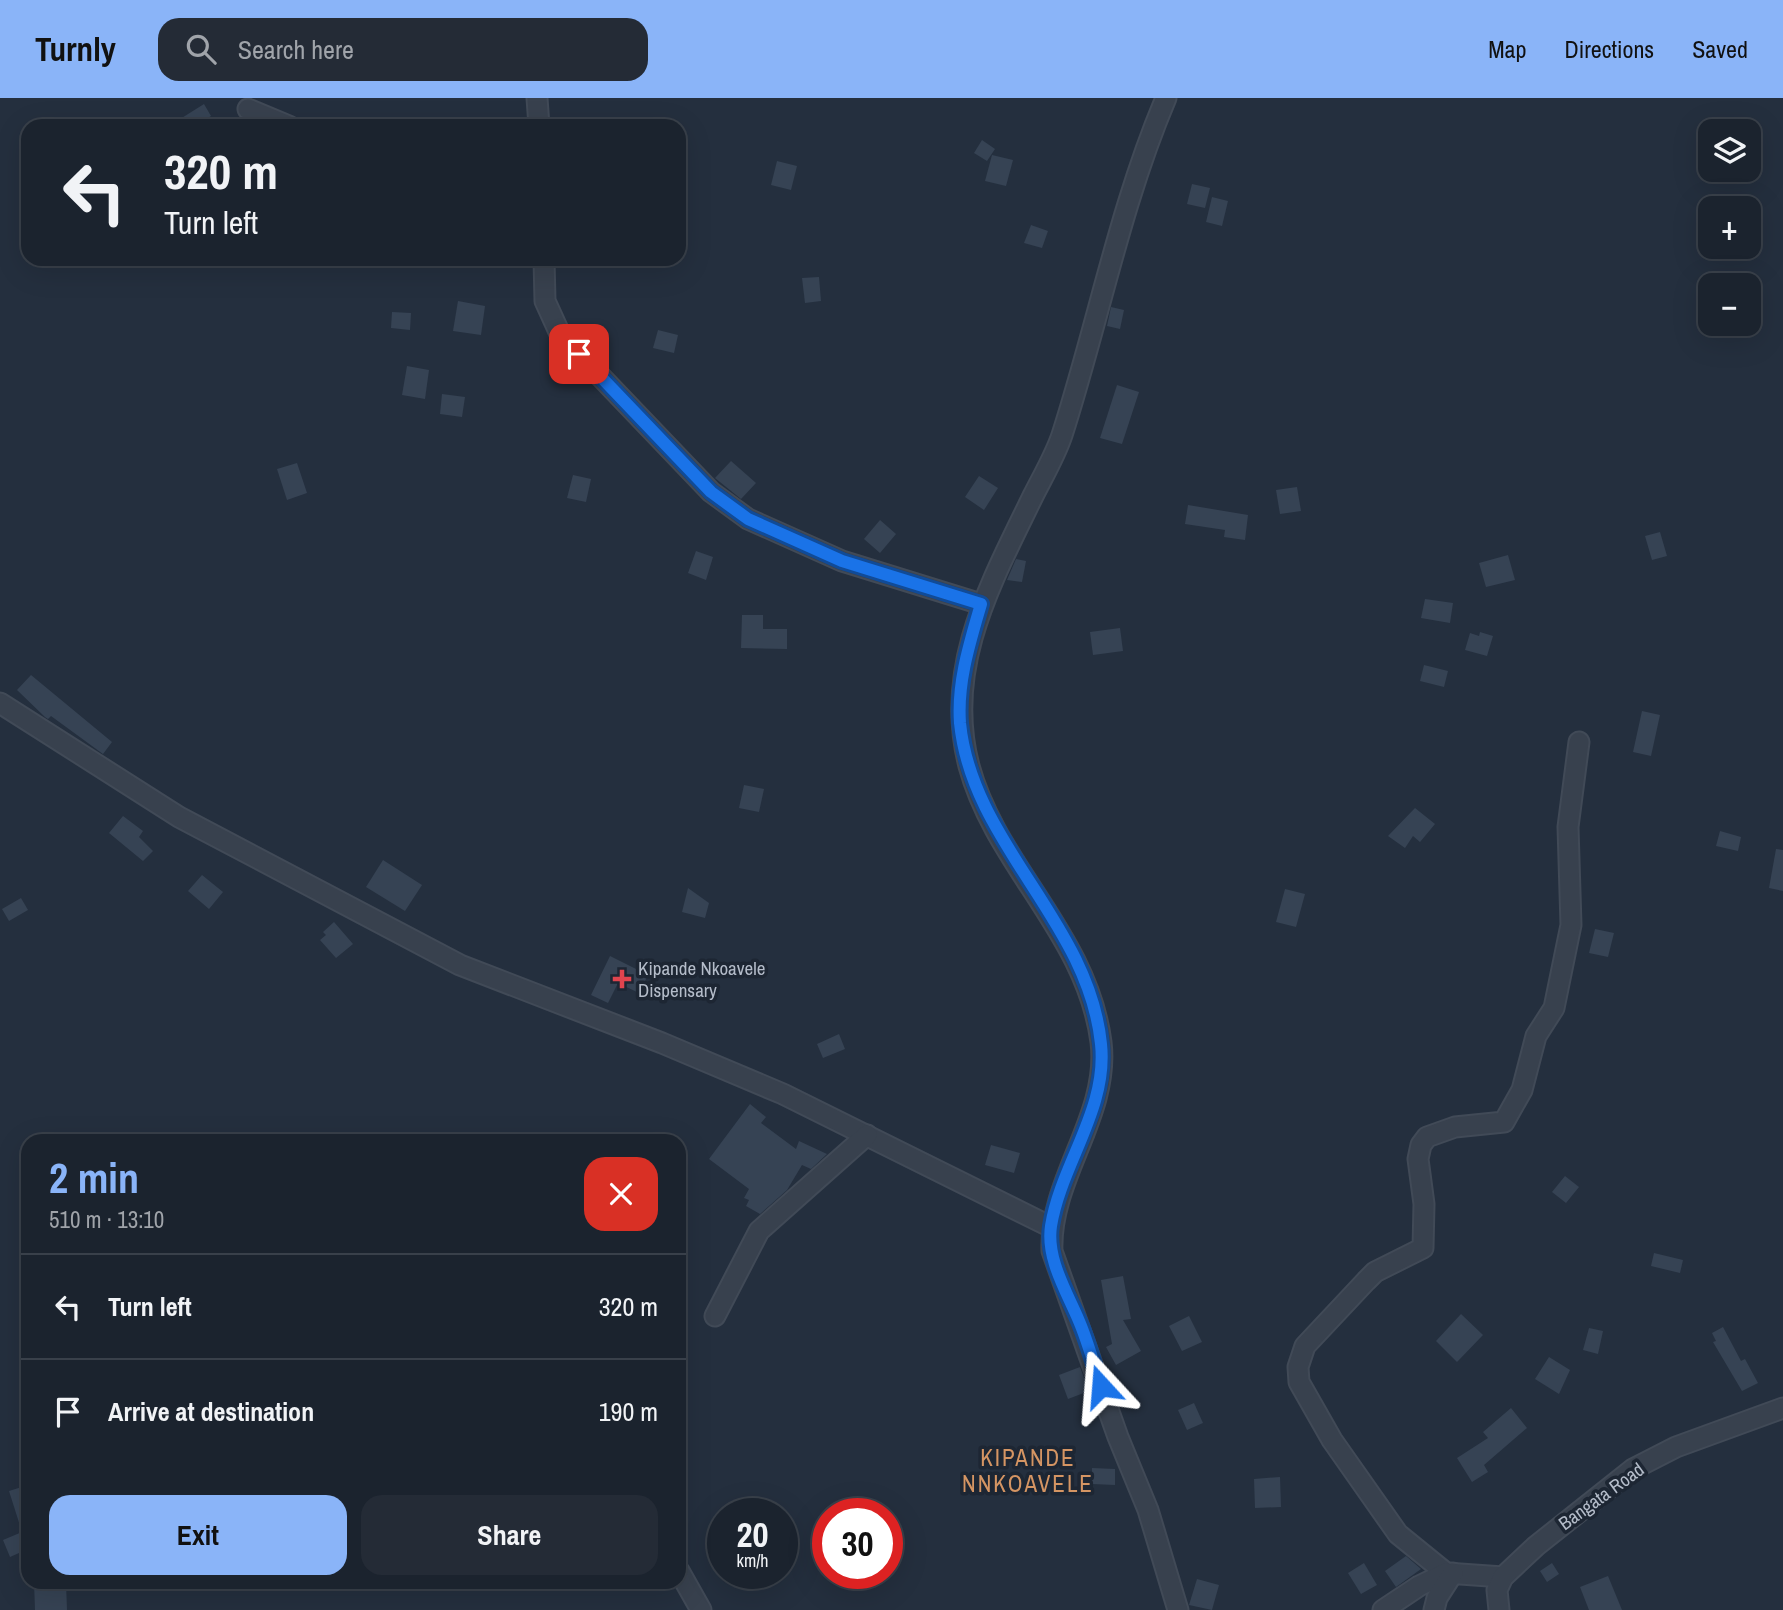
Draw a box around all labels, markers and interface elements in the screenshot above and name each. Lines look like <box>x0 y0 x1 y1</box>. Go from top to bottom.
search box <box>158 18 648 81</box>
text: Turnly <box>35 27 116 71</box>
icon: search <box>182 30 220 68</box>
text: Search here <box>238 32 354 67</box>
text: Map <box>1488 33 1526 65</box>
text: Directions <box>1564 33 1654 65</box>
text: Saved <box>1692 33 1748 65</box>
map controls <box>1698 119 1761 336</box>
button: layers <box>1698 119 1761 182</box>
text: 320 m <box>164 138 278 204</box>
icon: left <box>49 147 140 238</box>
button: + <box>1698 196 1761 259</box>
text: Turn left <box>164 201 258 244</box>
button: − <box>1698 273 1761 336</box>
pin <box>549 324 609 384</box>
icon: arrive <box>560 335 598 373</box>
place label: Kipande Nkoavele Dispensary <box>638 955 765 1003</box>
marker: Kipande Nkoavele Dispensary <box>612 969 632 989</box>
text: 2 min <box>49 1150 139 1206</box>
button: close <box>584 1157 658 1231</box>
text: 510 m · 13:10 <box>49 1204 164 1235</box>
icon: left <box>49 1288 87 1326</box>
text: Turn left <box>108 1289 192 1324</box>
text: 320 m <box>599 1289 658 1324</box>
position arrow <box>1064 1349 1138 1423</box>
icon: arrive <box>49 1393 87 1431</box>
text: Arrive at destination <box>108 1394 314 1429</box>
text: 190 m <box>599 1394 658 1429</box>
district label: KIPANDE NNKOAVELE <box>962 1442 1094 1499</box>
street label: Bangata Road <box>1553 1456 1649 1536</box>
button: Exit <box>49 1495 347 1575</box>
button: Share <box>361 1495 658 1575</box>
speed limit sign: 30 <box>812 1498 903 1589</box>
text: 20 <box>737 1511 768 1558</box>
text: km/h <box>737 1548 769 1573</box>

